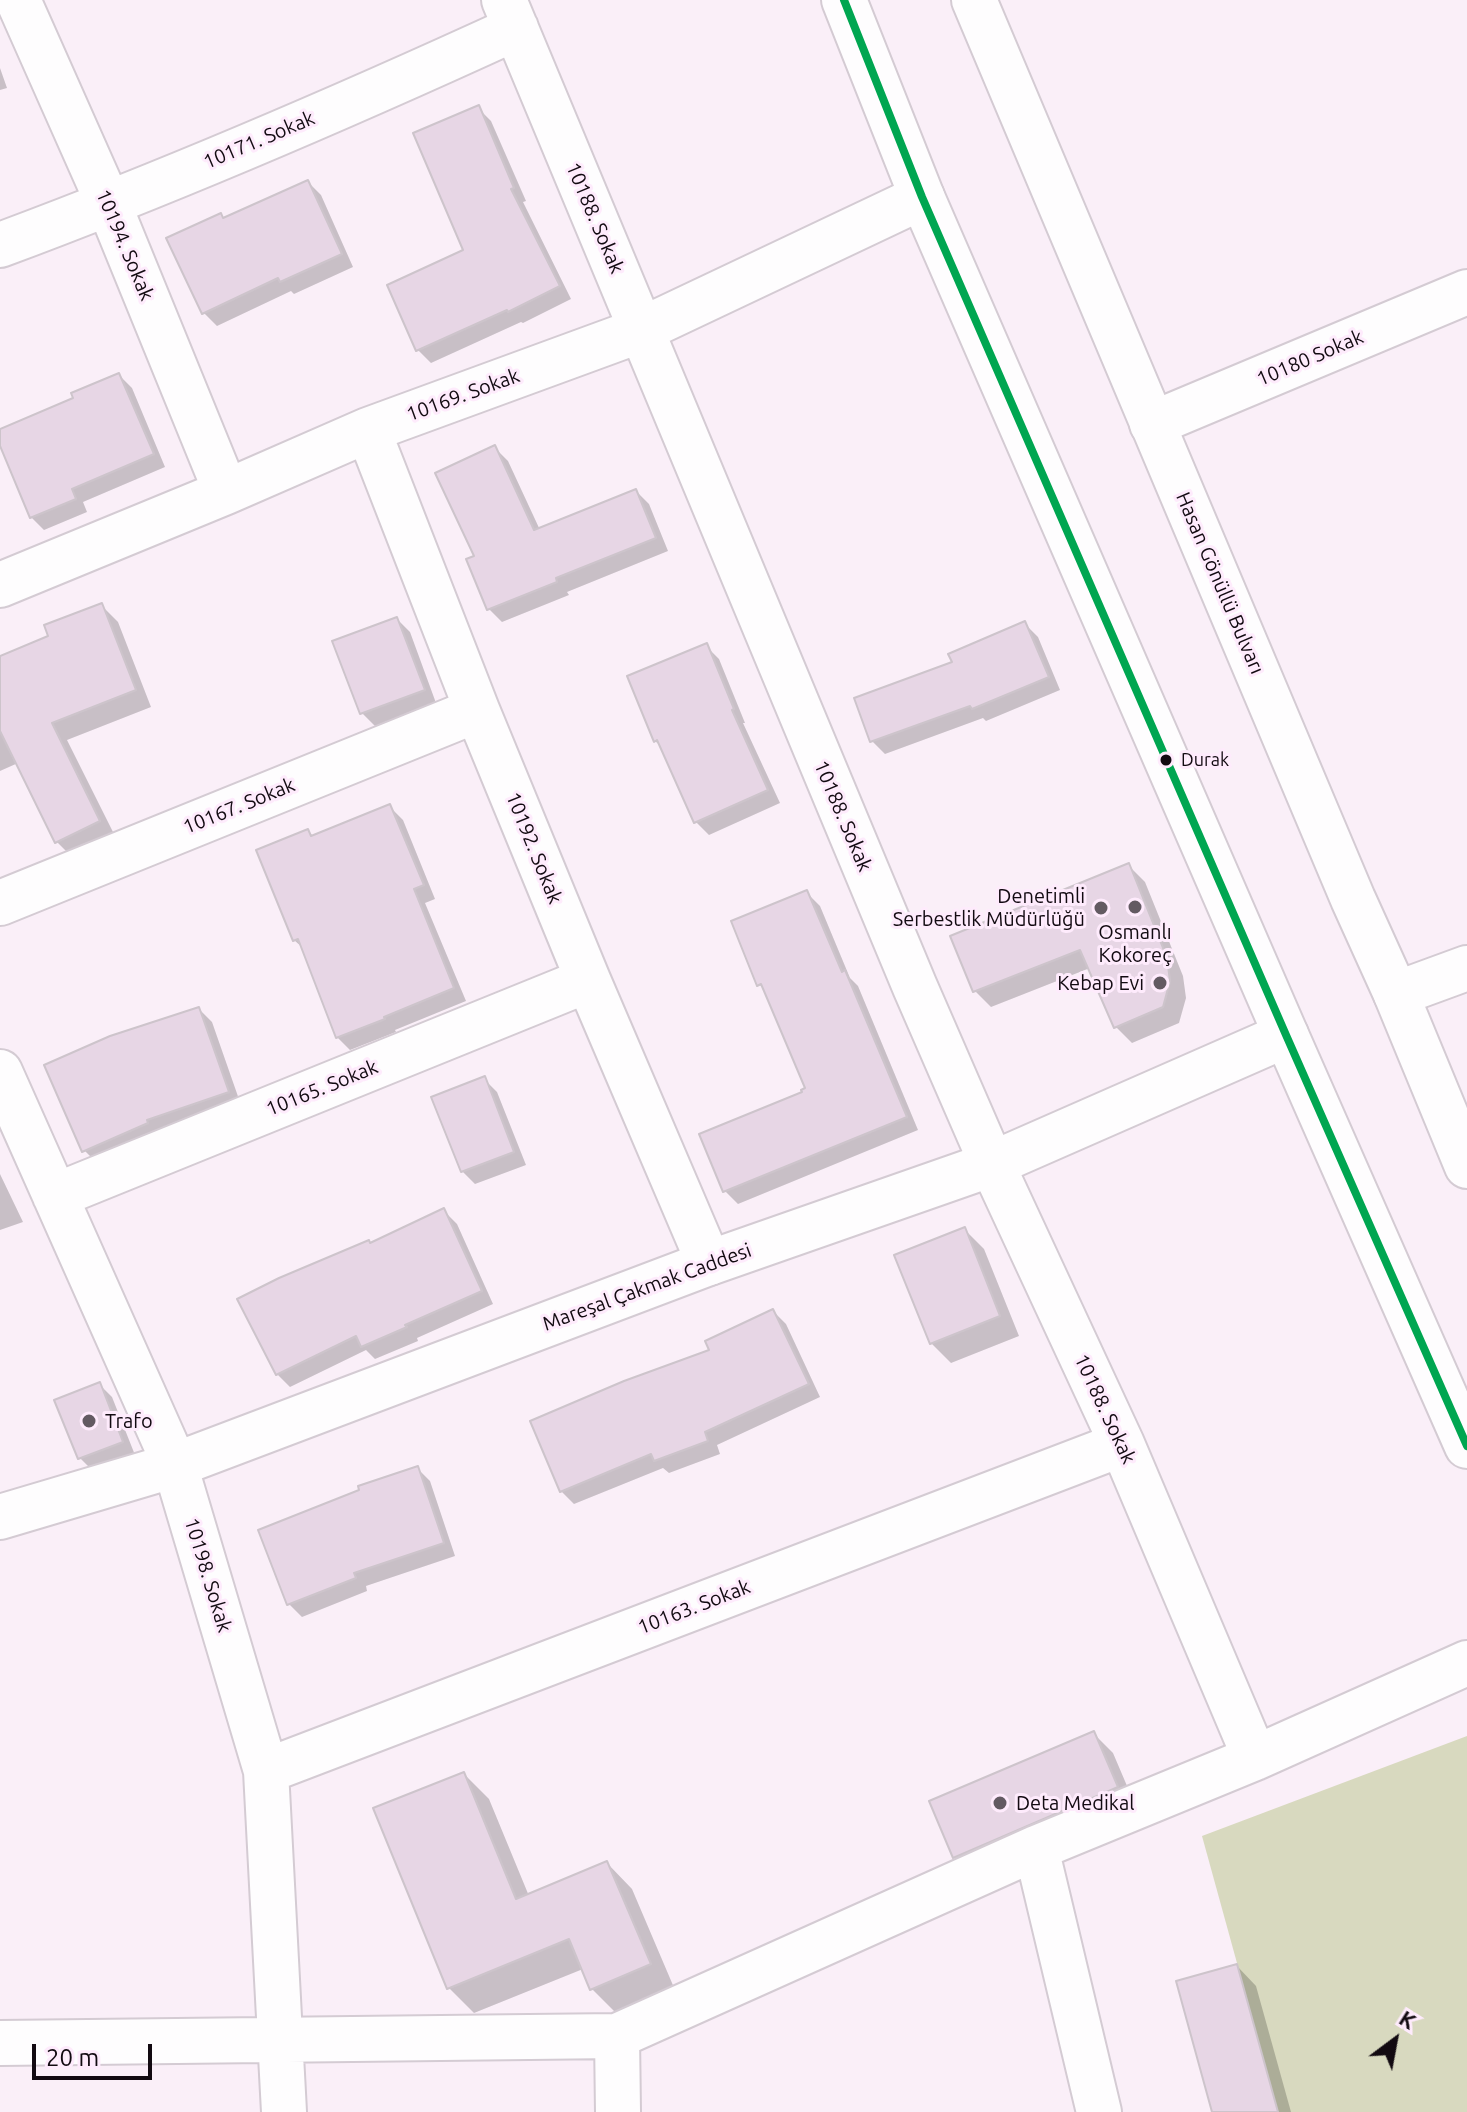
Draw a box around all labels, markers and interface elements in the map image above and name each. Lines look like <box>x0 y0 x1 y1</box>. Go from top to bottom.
street label: 10171. Sokak <box>200 106 318 174</box>
street label: 10188. Sokak <box>561 159 629 277</box>
street label: 10194. Sokak <box>91 186 159 304</box>
street label: 10180 Sokak <box>1253 325 1367 391</box>
street label: 10169. Sokak <box>403 363 523 427</box>
street label: Hasan Gönüllü Bulvarı <box>1171 488 1269 678</box>
place label: Durak <box>1181 749 1229 771</box>
marker: Durak <box>1158 752 1174 768</box>
street label: 10188. Sokak <box>809 757 877 875</box>
street label: 10167. Sokak <box>180 773 298 839</box>
street label: 10192. Sokak <box>501 789 567 907</box>
place label: Denetimli Serbestlik Müdürlüğü <box>893 884 1085 931</box>
marker: Osmanlı Kokoreç <box>1126 898 1144 916</box>
marker: Denetimli Serbestlik Müdürlüğü <box>1092 899 1110 917</box>
place label: Osmanlı Kokoreç <box>1098 920 1172 967</box>
place label: Kebap Evi <box>1057 971 1144 995</box>
marker: Kebap Evi <box>1151 974 1169 992</box>
street label: 10165. Sokak <box>263 1055 381 1121</box>
street label: Mareşal Çakmak Caddesi <box>539 1238 755 1336</box>
street label: 10188. Sokak <box>1069 1350 1141 1468</box>
place label: Trafo <box>105 1409 153 1433</box>
marker: Trafo <box>80 1412 98 1430</box>
street label: 10198. Sokak <box>179 1515 237 1635</box>
street label: 10163. Sokak <box>634 1575 754 1639</box>
place label: Deta Medikal <box>1016 1791 1134 1815</box>
marker: Deta Medikal <box>991 1794 1009 1812</box>
north arrow <box>1355 2000 1435 2080</box>
text: K <box>1395 2005 1421 2034</box>
scale bar <box>36 2028 156 2078</box>
text: 20 m <box>46 2044 99 2071</box>

